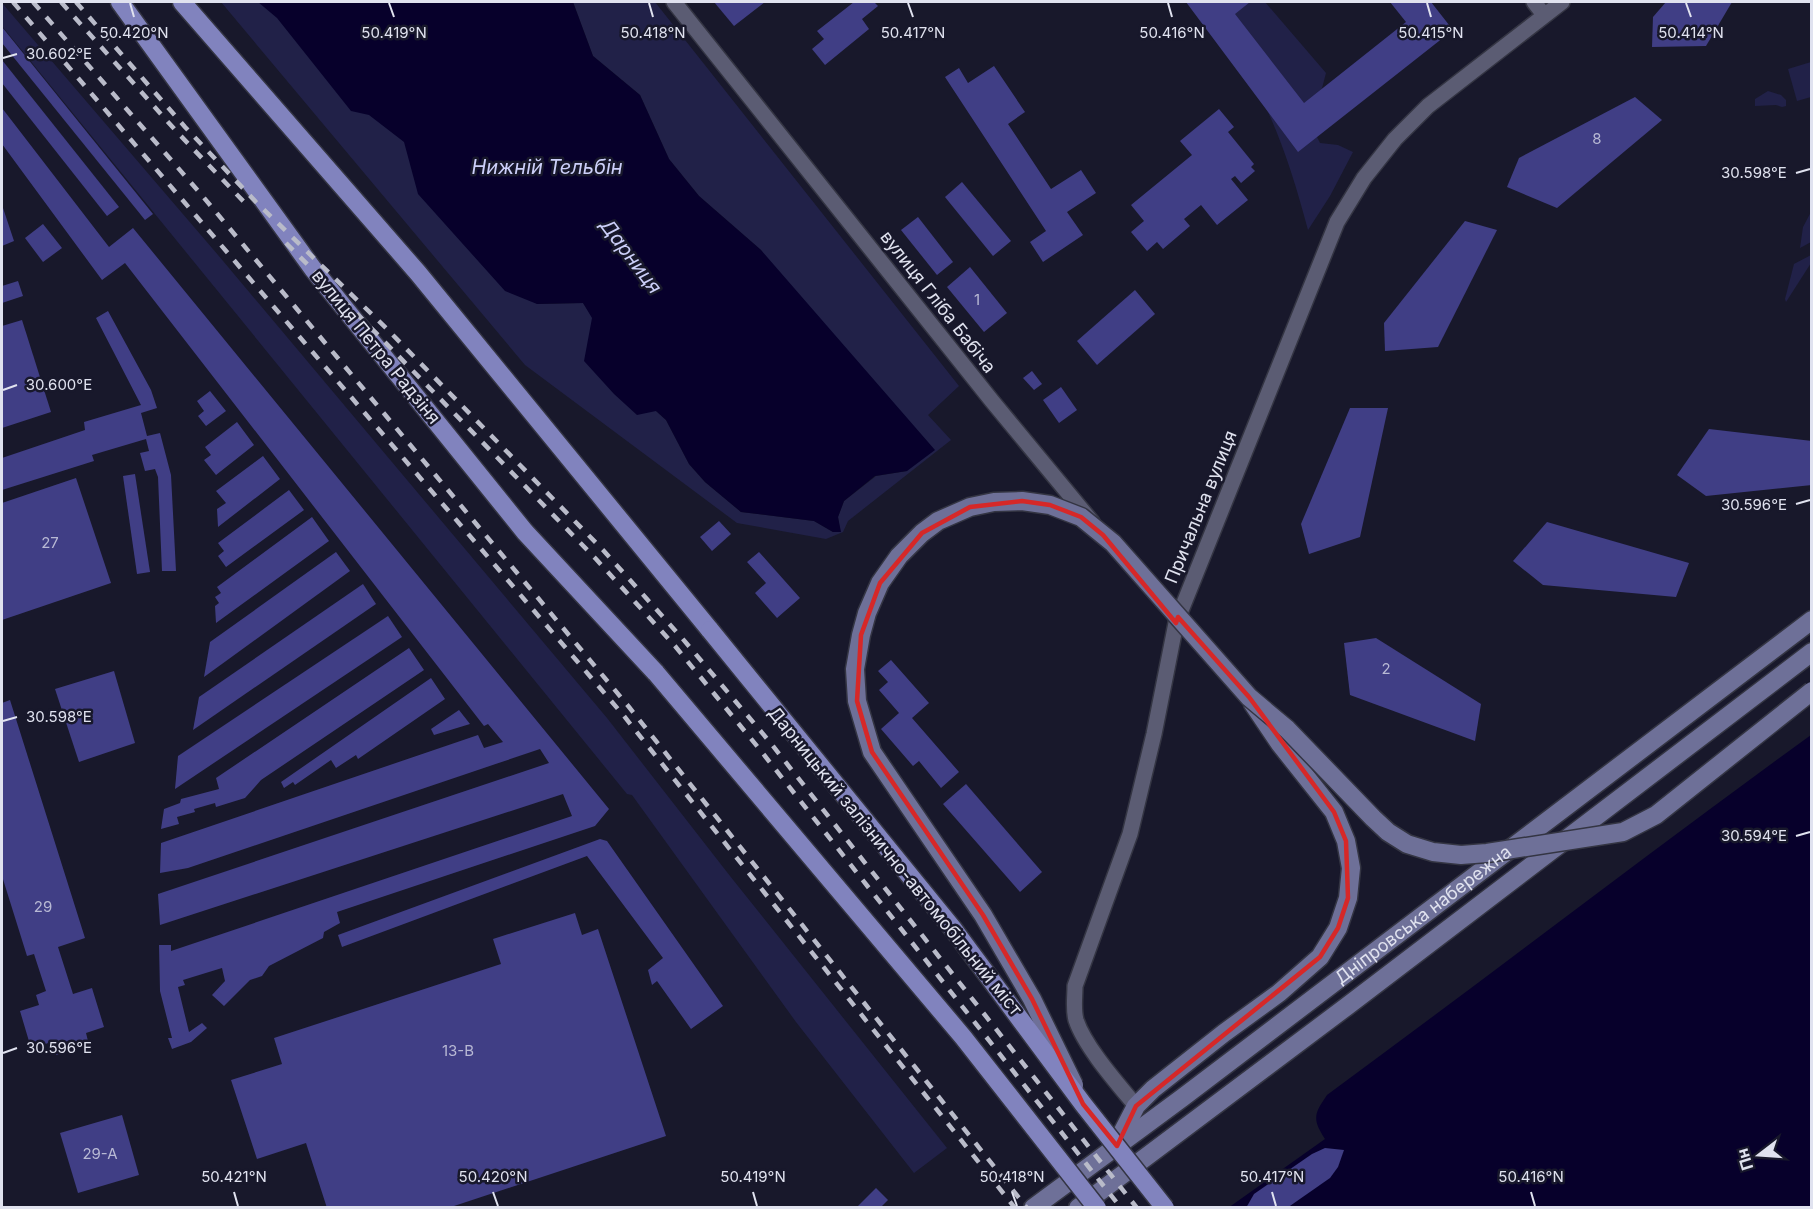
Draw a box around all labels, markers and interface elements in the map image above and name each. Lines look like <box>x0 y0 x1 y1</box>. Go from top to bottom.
text: 50.420°N <box>100 23 168 42</box>
text: 50.419°N <box>361 23 427 42</box>
text: 50.418°N <box>620 23 686 42</box>
text: 50.417°N <box>881 23 945 42</box>
text: 50.416°N <box>1139 23 1205 42</box>
text: 50.415°N <box>1398 23 1464 42</box>
text: 50.414°N <box>1658 23 1724 42</box>
text: 30.602°E <box>26 44 92 63</box>
house number: 8 <box>1592 129 1602 148</box>
water label: Нижній Тельбін <box>471 155 623 179</box>
text: 30.598°E <box>1721 163 1787 182</box>
water label: Дарниця <box>594 213 667 298</box>
street label: вулиця Гліба Бабіча <box>876 226 1000 377</box>
street label: вулиця Петра Радзіня <box>308 265 445 428</box>
house number: 1 <box>974 290 980 309</box>
text: 30.600°E <box>26 375 92 394</box>
street label: Причальна вулиця <box>1160 427 1241 586</box>
text: 30.596°E <box>1721 495 1787 514</box>
house number: 27 <box>41 533 59 552</box>
house number: 2 <box>1381 659 1391 678</box>
street label: Дарницький залізнично-автомобільний міст <box>764 702 1027 1020</box>
text: 30.598°E <box>26 707 92 726</box>
text: 30.594°E <box>1721 826 1787 845</box>
street label: Дніпровська набережна <box>1331 841 1515 988</box>
house number: 29 <box>34 897 52 916</box>
text: 30.596°E <box>26 1038 92 1057</box>
house number: 13-В <box>442 1041 474 1060</box>
north arrow <box>1729 1125 1789 1185</box>
house number: 29-А <box>82 1144 118 1163</box>
text: Пн <box>1732 1146 1757 1173</box>
text: 50.421°N <box>201 1167 267 1186</box>
text: 50.420°N <box>459 1167 527 1186</box>
text: 50.419°N <box>720 1167 786 1186</box>
text: 50.418°N <box>979 1167 1045 1186</box>
text: 50.417°N <box>1240 1167 1304 1186</box>
text: 50.416°N <box>1498 1167 1564 1186</box>

